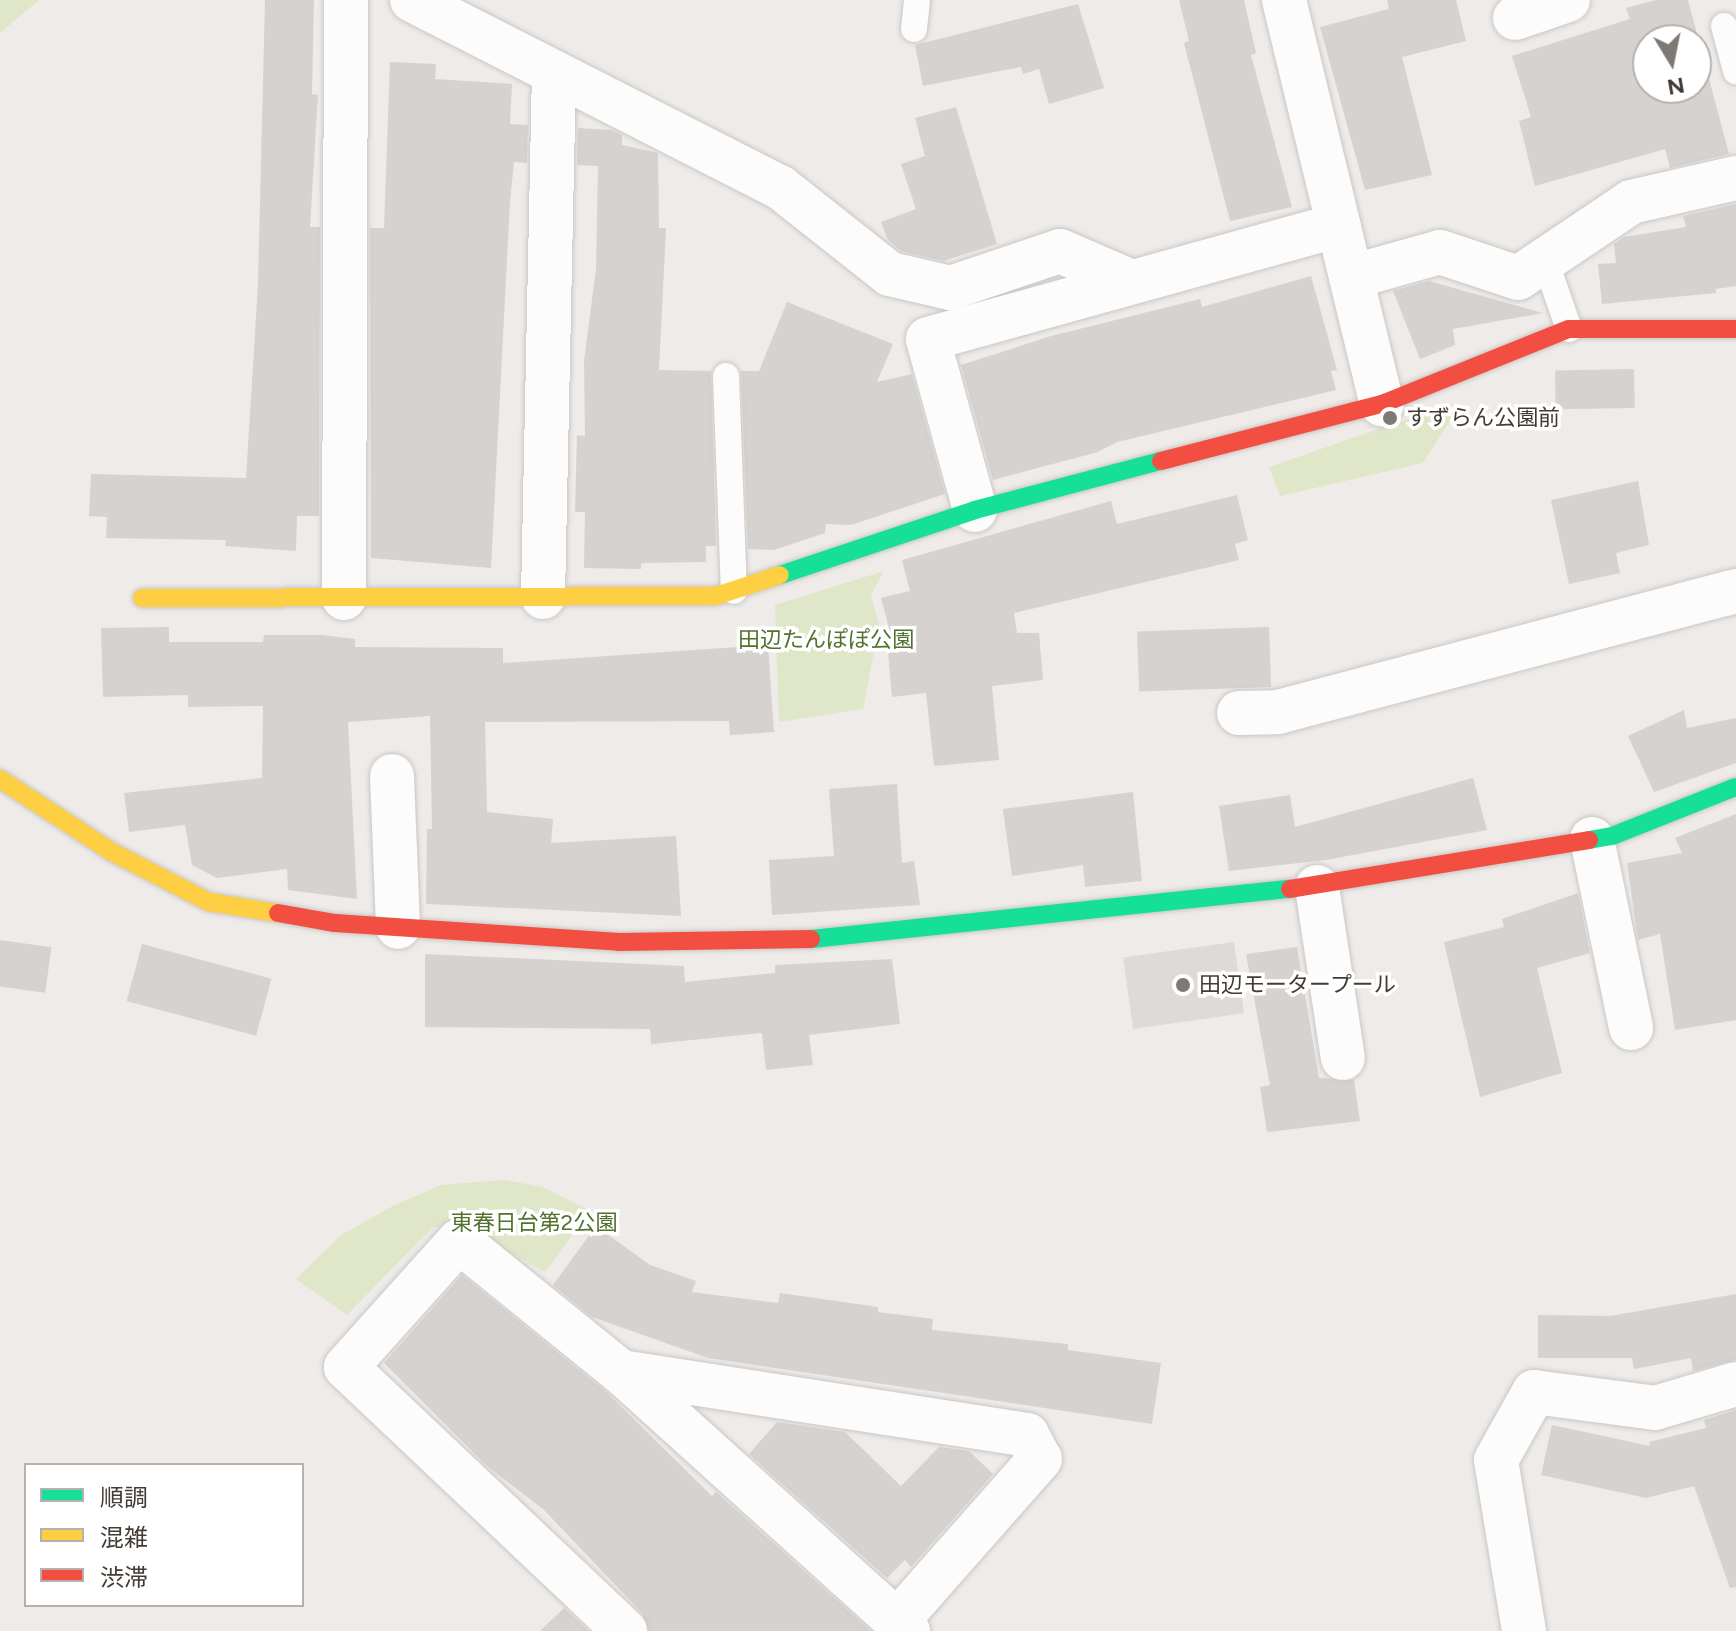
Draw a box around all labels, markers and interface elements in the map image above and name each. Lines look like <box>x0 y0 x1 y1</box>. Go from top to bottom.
north arrow <box>1632 24 1712 104</box>
text: N <box>1665 71 1687 101</box>
place label: すずらん公園前 <box>1406 405 1560 431</box>
marker: すずらん公園前 <box>1381 409 1399 427</box>
park label: 田辺たんぽぽ公園 <box>738 627 914 653</box>
place label: 田辺モータープール <box>1199 972 1397 998</box>
marker: 田辺モータープール <box>1174 976 1192 994</box>
park label: 東春日台第2公園 <box>451 1210 617 1236</box>
legend <box>24 1463 304 1607</box>
text: 順調 <box>100 1483 148 1512</box>
text: 混雑 <box>100 1523 148 1552</box>
text: 渋滞 <box>100 1563 148 1592</box>

